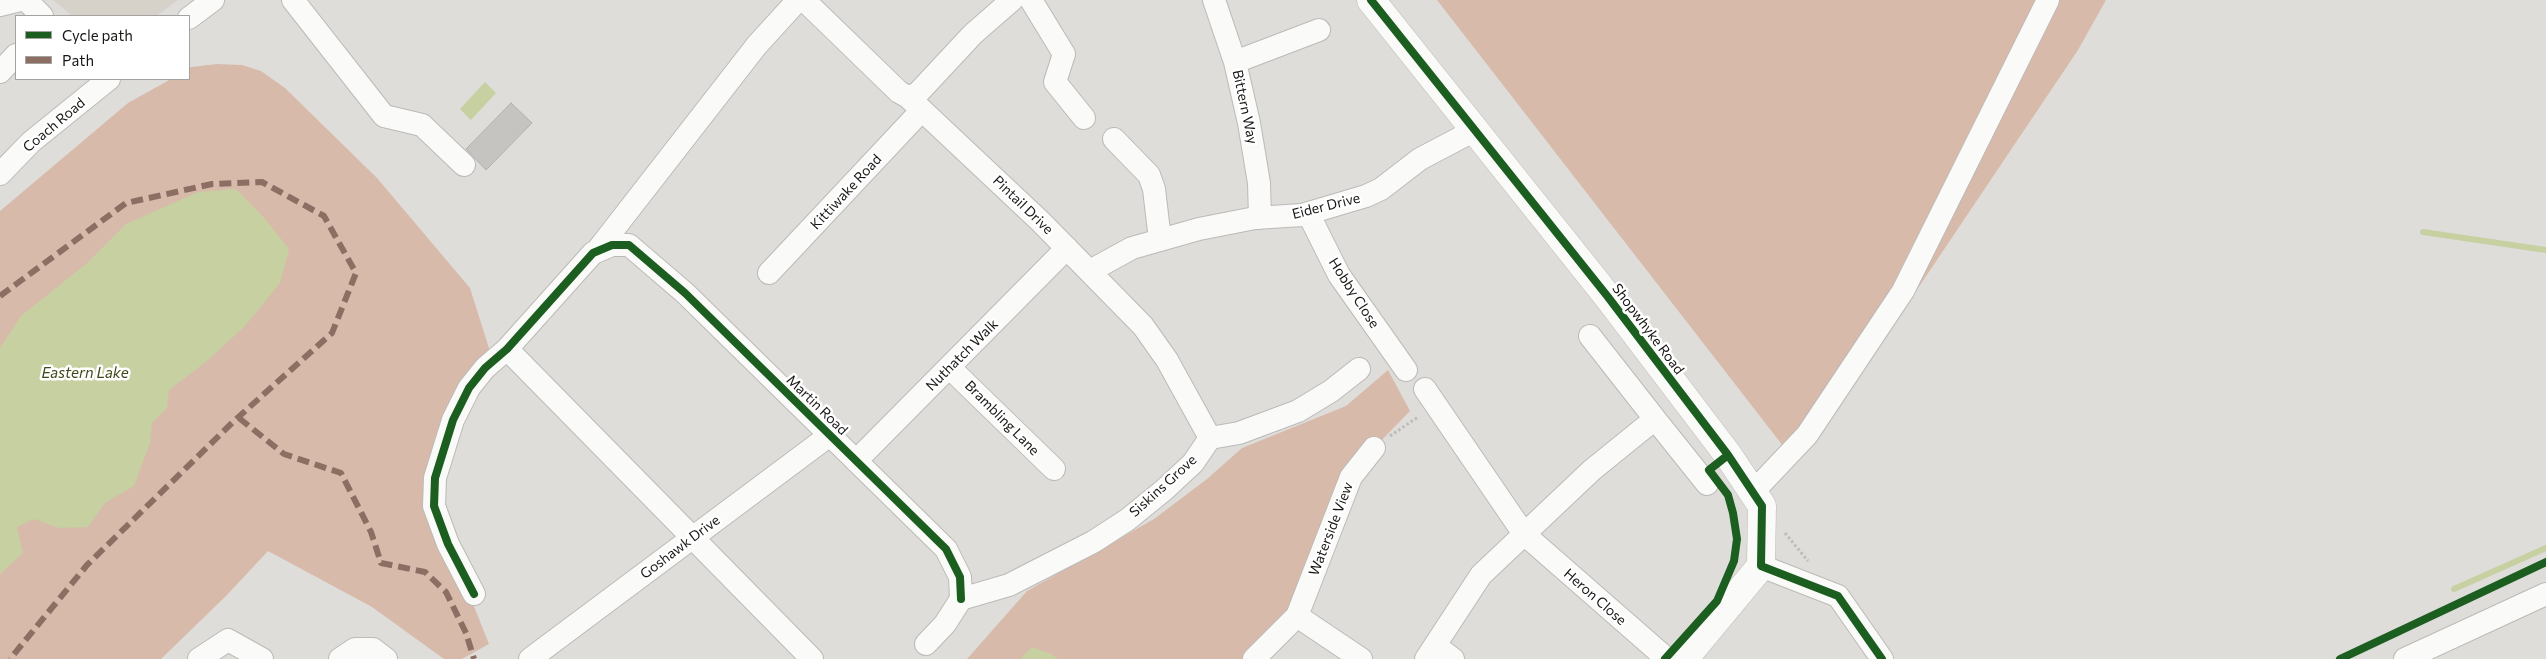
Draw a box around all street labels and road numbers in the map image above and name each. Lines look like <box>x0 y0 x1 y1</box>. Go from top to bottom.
street label: Bittern Way <box>1229 68 1261 146</box>
street label: Coach Road <box>20 94 88 156</box>
street label: Kittiwake Road <box>807 151 885 233</box>
street label: Pintail Drive <box>989 172 1057 238</box>
street label: Eider Drive <box>1290 189 1362 223</box>
street label: Hobby Close <box>1325 255 1383 331</box>
street label: Shopwhyke Road <box>1608 280 1688 378</box>
street label: Nuthatch Walk <box>923 316 1001 394</box>
street label: Martin Road <box>783 372 851 438</box>
street label: Brambling Lane <box>961 377 1043 459</box>
street label: Siskins Grove <box>1126 451 1200 521</box>
street label: Waterside View <box>1305 480 1357 578</box>
street label: Goshawk Drive <box>637 512 723 582</box>
street label: Heron Close <box>1560 565 1630 629</box>

